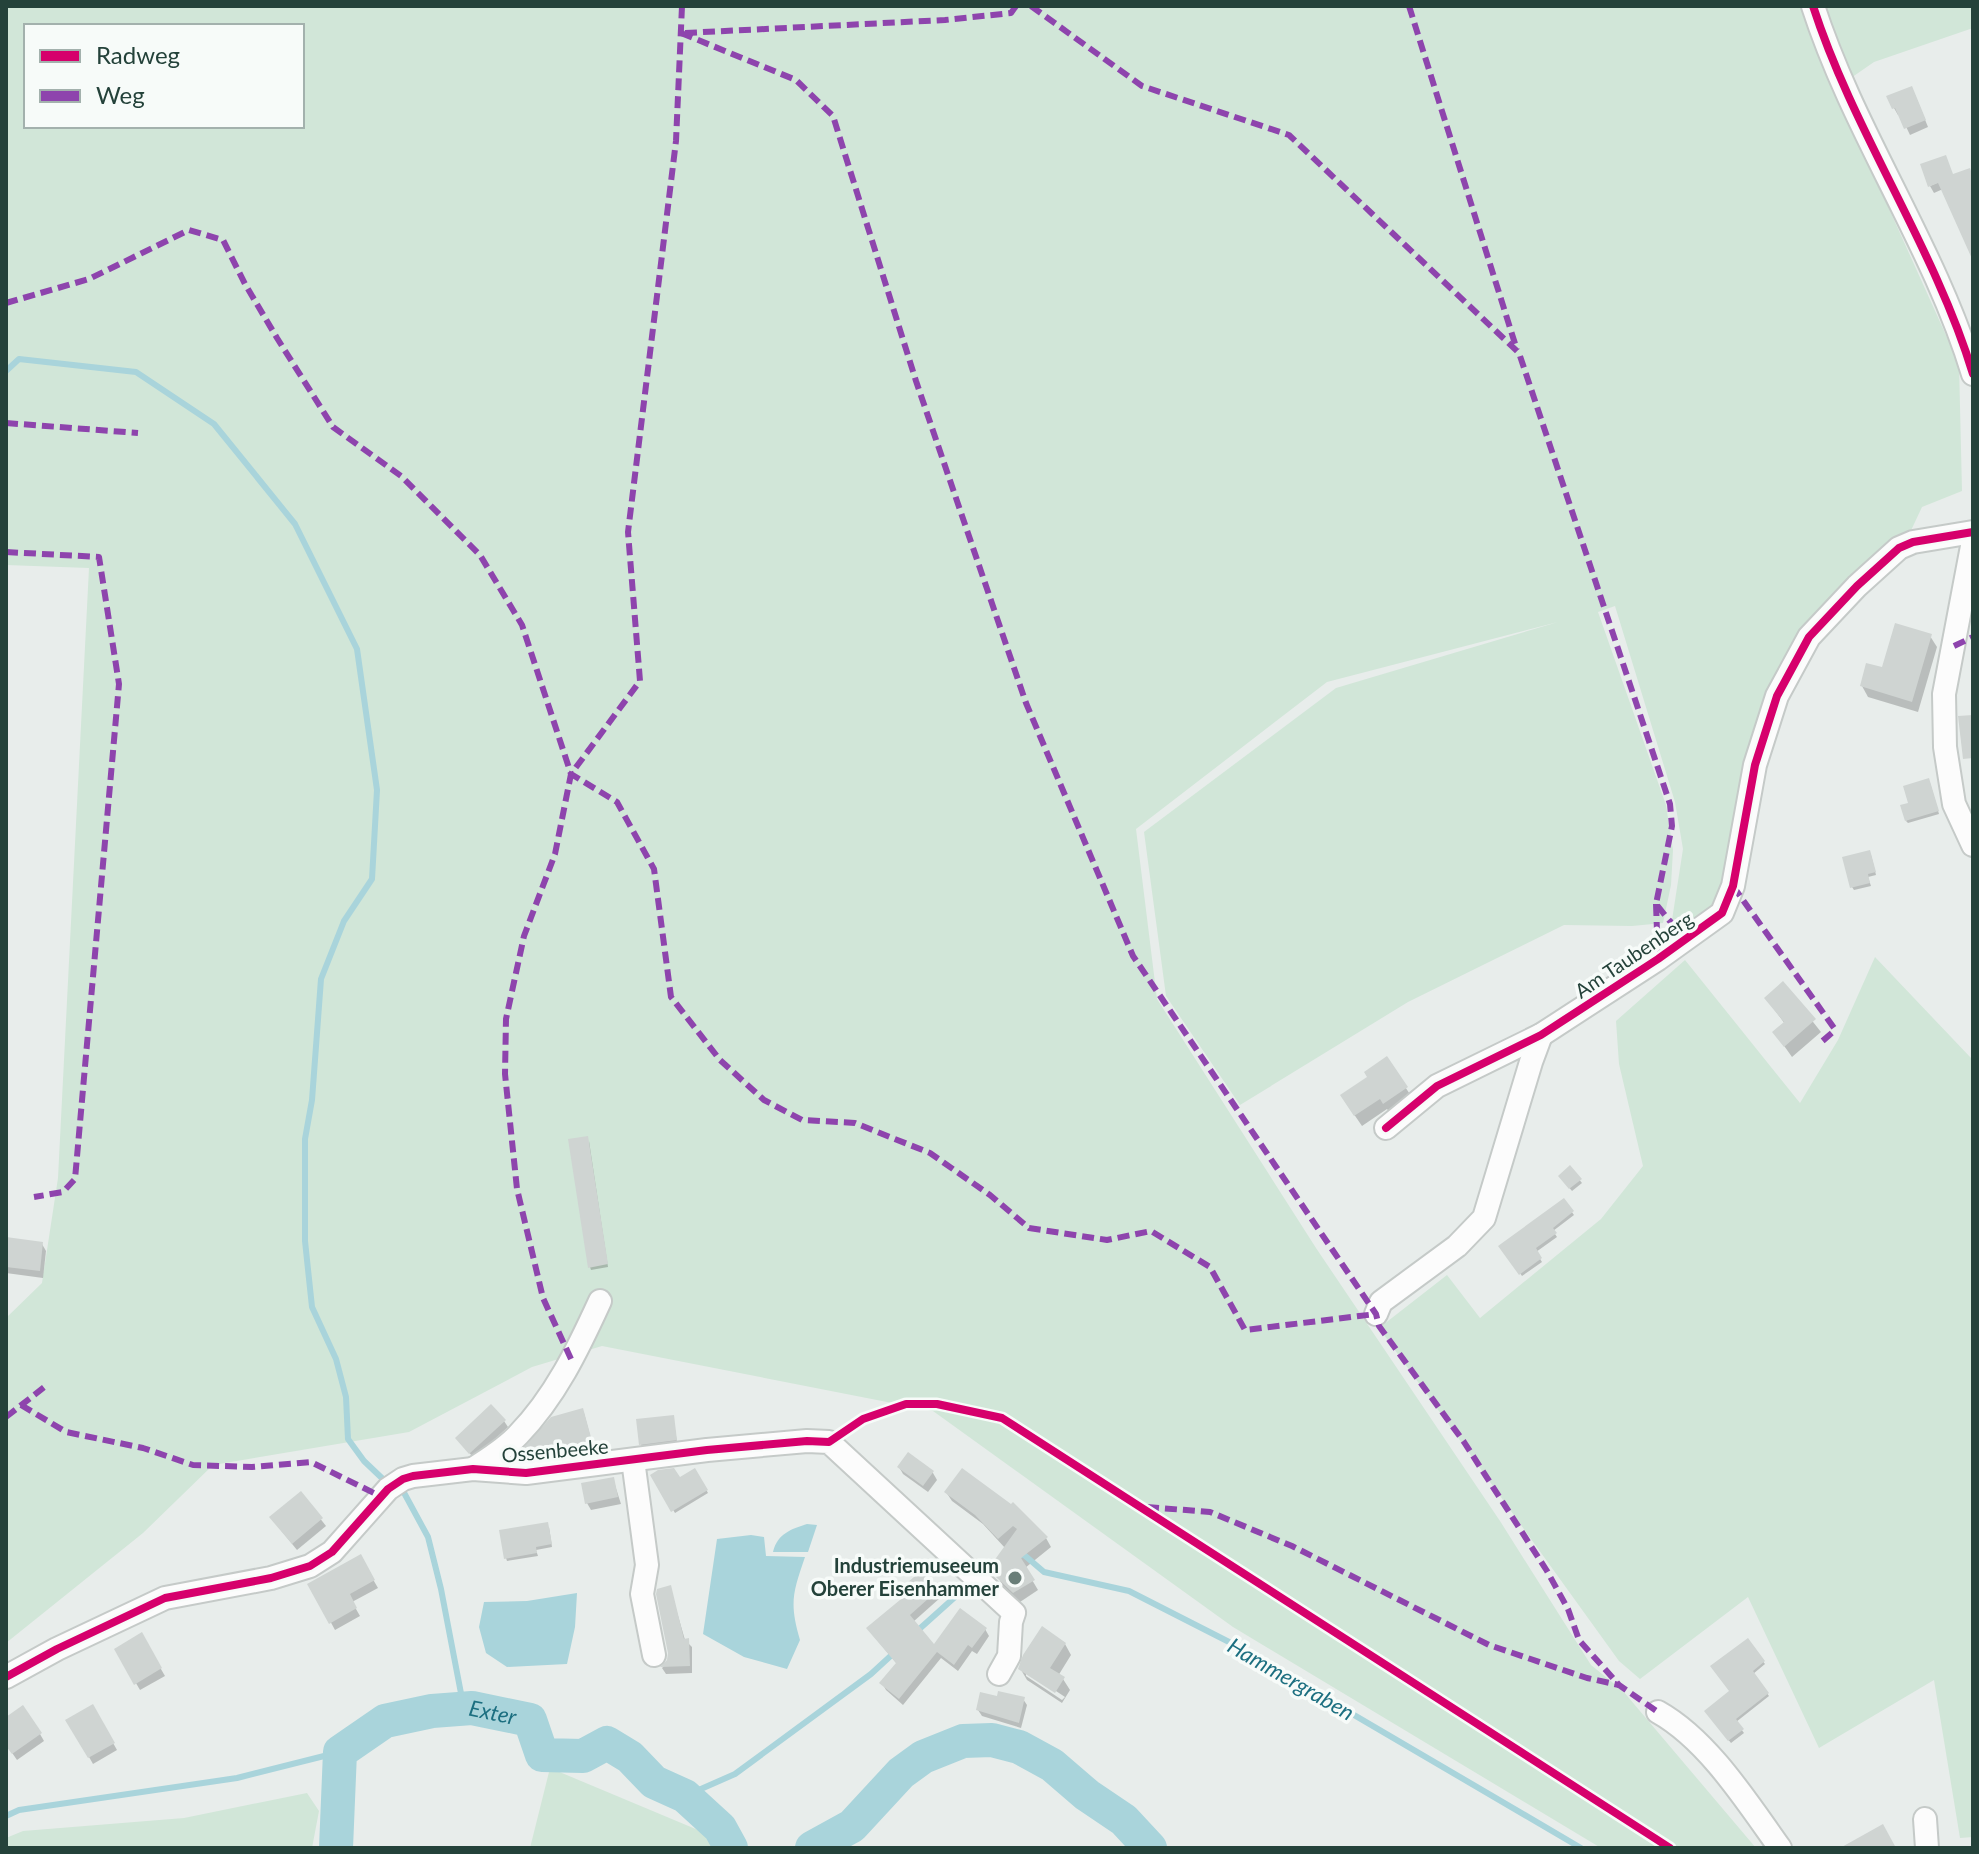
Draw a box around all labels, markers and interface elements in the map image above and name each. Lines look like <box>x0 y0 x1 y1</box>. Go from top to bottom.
legend <box>24 24 304 128</box>
text: Radweg <box>96 40 180 69</box>
text: Weg <box>96 80 145 109</box>
street label: Am Taubenberg <box>1570 906 1697 1002</box>
street label: Ossenbeeke <box>500 1433 609 1467</box>
place label: Industriemuseeum Oberer Eisenhammer <box>811 1553 1000 1600</box>
marker: Industriemuseeum Oberer Eisenhammer <box>1006 1569 1024 1587</box>
water label: Hammergraben <box>1223 1631 1359 1726</box>
water label: Exter <box>467 1694 519 1730</box>

